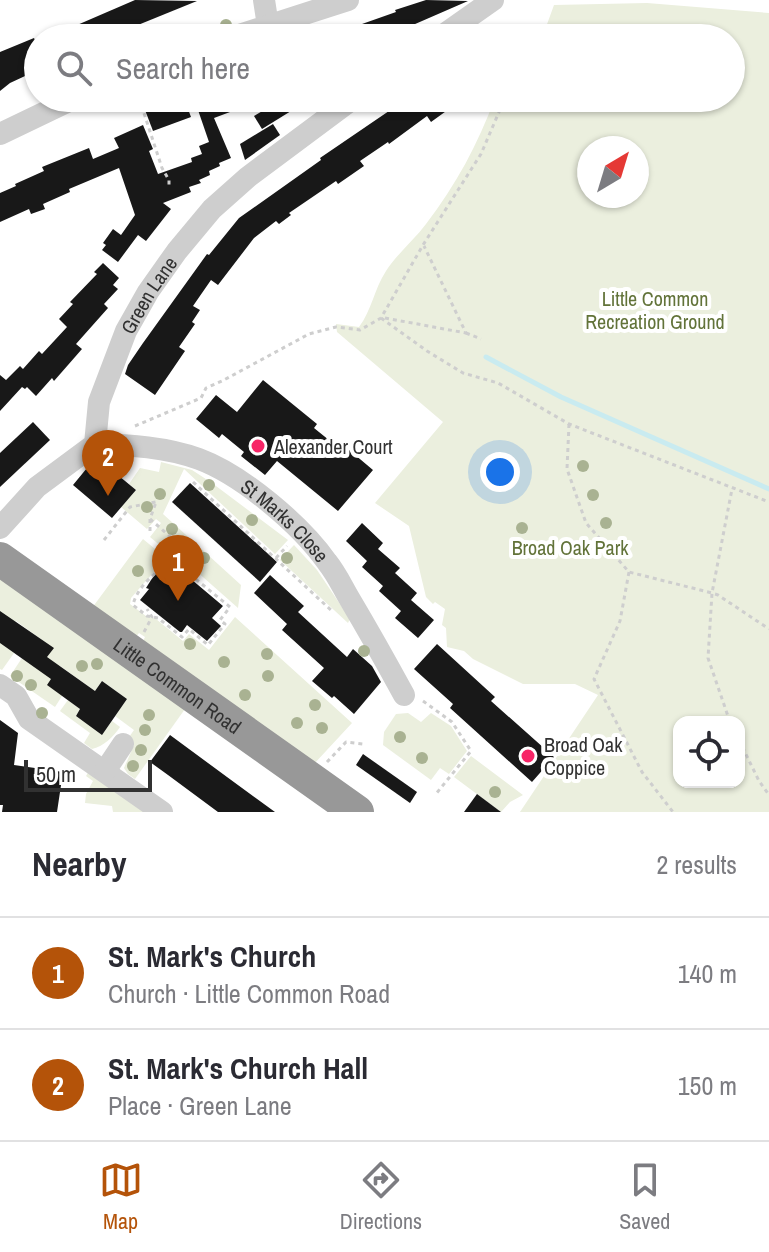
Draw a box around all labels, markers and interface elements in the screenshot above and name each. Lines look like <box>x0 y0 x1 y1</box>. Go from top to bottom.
search box <box>24 24 745 112</box>
icon: search <box>52 46 96 90</box>
text: Search here <box>116 48 250 88</box>
north arrow <box>577 136 649 208</box>
street label: Green Lane <box>114 251 183 338</box>
park label: Little Common Recreation Ground <box>585 285 725 335</box>
pin: 2 <box>82 430 134 496</box>
place label: Alexander Court <box>273 433 393 460</box>
marker: Alexander Court <box>249 437 267 455</box>
your location <box>480 452 520 492</box>
street label: St Marks Close <box>236 472 336 567</box>
park label: Broad Oak Park <box>512 534 629 561</box>
pin: 1 <box>152 535 204 601</box>
street label: Little Common Road <box>109 631 247 740</box>
map controls <box>673 716 745 788</box>
button: locate <box>673 716 745 788</box>
place label: Broad Oak Coppice <box>544 731 623 781</box>
marker: Broad Oak Coppice <box>519 747 537 765</box>
scale bar <box>24 756 152 792</box>
text: 50 m <box>36 759 76 789</box>
text: Nearby <box>32 841 127 887</box>
text: 2 results <box>656 847 737 882</box>
text: St. Mark's Church <box>108 936 316 976</box>
text: 1 <box>52 956 64 991</box>
text: 140 m <box>678 956 737 991</box>
text: Church · Little Common Road <box>108 976 390 1011</box>
text: St. Mark's Church Hall <box>108 1048 368 1088</box>
text: 2 <box>52 1068 64 1103</box>
text: 150 m <box>678 1068 737 1103</box>
text: Place · Green Lane <box>108 1088 292 1123</box>
tab: Map <box>99 1158 143 1236</box>
tab: Directions <box>340 1158 422 1236</box>
tab: Saved <box>619 1158 670 1236</box>

